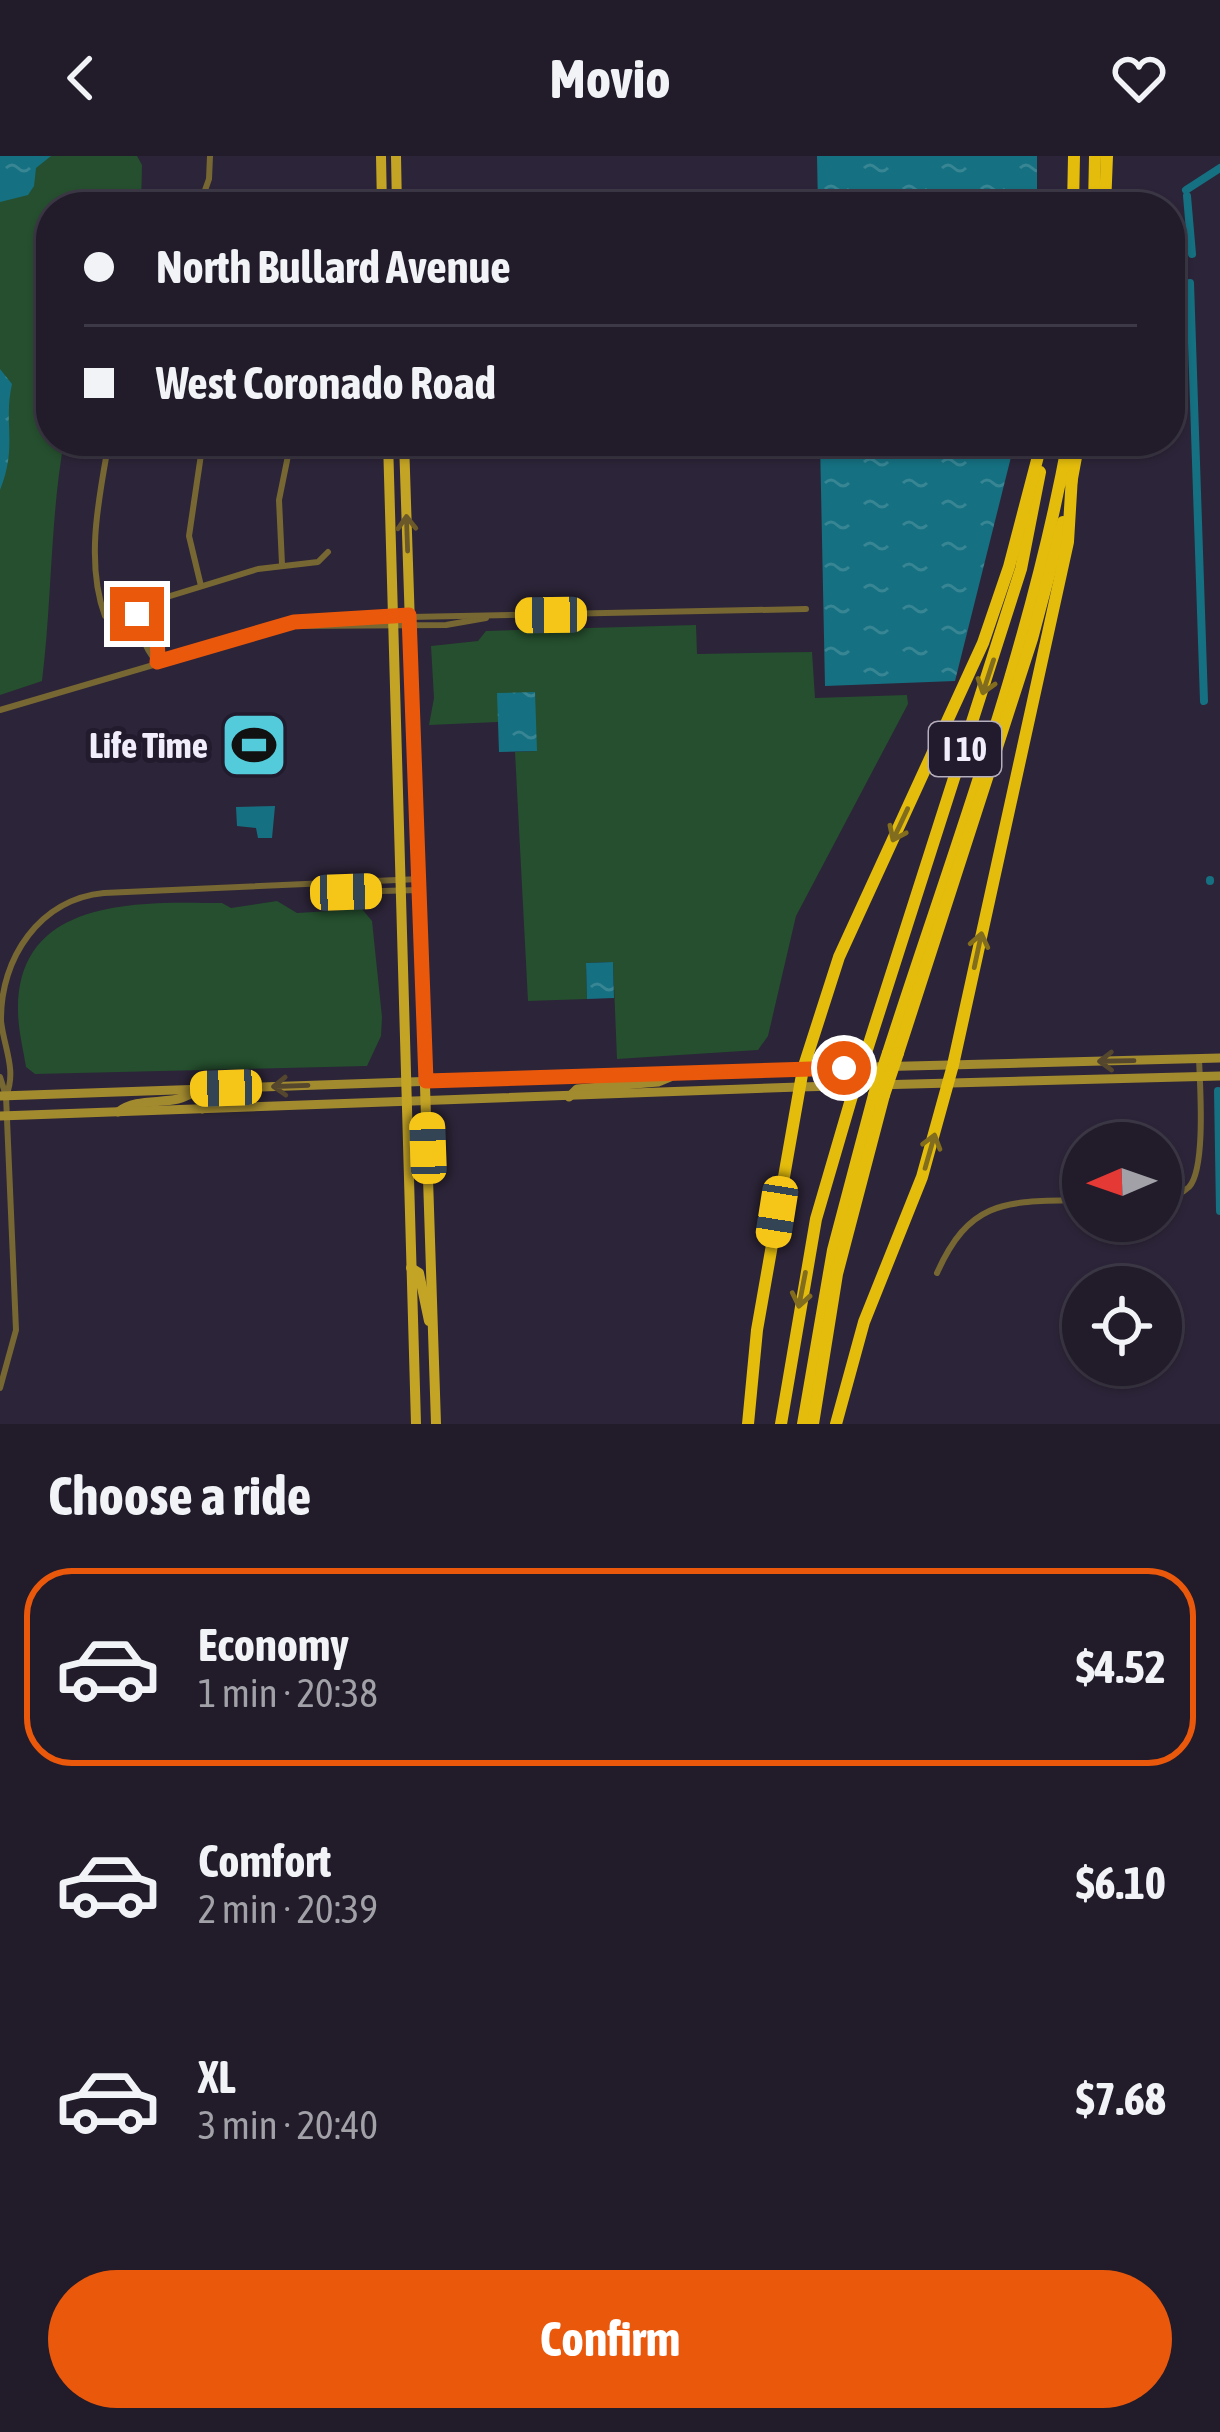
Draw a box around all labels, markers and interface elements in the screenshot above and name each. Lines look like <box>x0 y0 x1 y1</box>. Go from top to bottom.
icon: back <box>48 45 114 111</box>
icon: heart <box>1106 45 1172 111</box>
text: Movio <box>549 48 671 109</box>
text: North Bullard Avenue <box>156 241 511 293</box>
text: West Coronado Road <box>156 357 496 409</box>
one-way arrow <box>395 514 418 553</box>
route end <box>110 587 164 641</box>
car <box>515 596 587 634</box>
one-way arrow <box>975 657 997 695</box>
sports icon: Life Time <box>219 710 289 780</box>
road number: I 10 <box>929 722 1001 776</box>
place label: Life Time <box>89 724 208 766</box>
one-way arrow <box>888 806 910 842</box>
car <box>309 873 383 911</box>
one-way arrow <box>968 931 991 969</box>
route start <box>817 1041 871 1095</box>
one-way arrow <box>1097 1050 1136 1073</box>
car <box>189 1069 263 1107</box>
one-way arrow <box>271 1075 310 1098</box>
car <box>409 1111 447 1185</box>
north arrow <box>1062 1122 1182 1242</box>
map controls <box>1062 1122 1182 1386</box>
one-way arrow <box>920 1133 942 1171</box>
car <box>754 1174 800 1250</box>
button: locate <box>1062 1266 1182 1386</box>
one-way arrow <box>790 1270 812 1309</box>
text: Choose a ride <box>48 1465 311 1526</box>
icon: car <box>54 1613 162 1721</box>
text: Economy <box>198 1619 349 1671</box>
text: $4.52 <box>1076 1641 1166 1693</box>
text: 1 min · 20:38 <box>198 1671 378 1715</box>
icon: car <box>54 1829 162 1937</box>
text: Comfort <box>198 1835 331 1887</box>
text: $6.10 <box>1076 1857 1166 1909</box>
text: 2 min · 20:39 <box>198 1887 378 1931</box>
icon: car <box>54 2045 162 2153</box>
text: XL <box>198 2051 236 2103</box>
text: $7.68 <box>1076 2073 1166 2125</box>
text: 3 min · 20:40 <box>198 2103 378 2147</box>
button: Confirm <box>48 2270 1172 2408</box>

